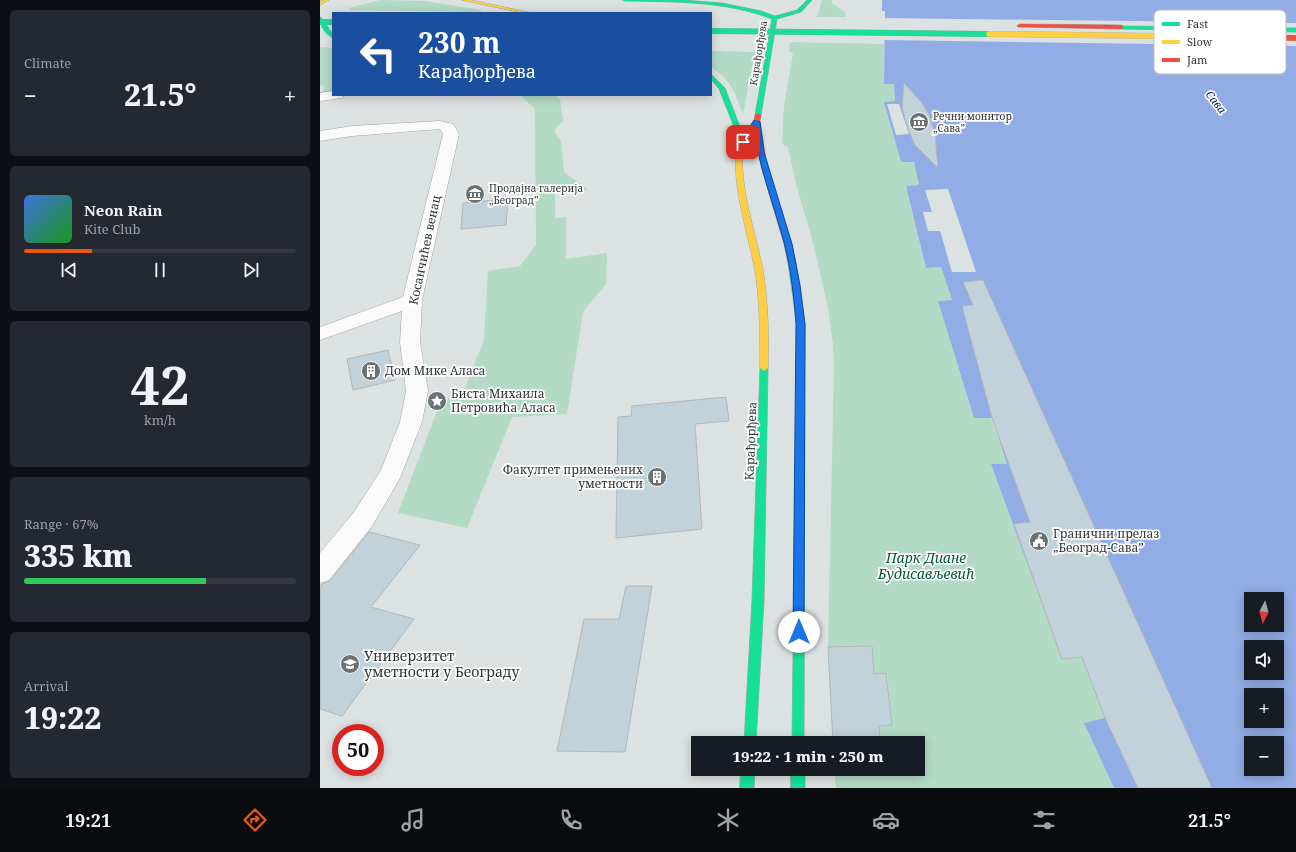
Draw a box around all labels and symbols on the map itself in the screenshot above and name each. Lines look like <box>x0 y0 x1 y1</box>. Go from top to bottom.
legend <box>1154 10 1286 74</box>
text: Fast <box>1187 16 1208 31</box>
street label: Карађорђева <box>746 19 770 86</box>
text: Slow <box>1187 34 1213 49</box>
text: Jam <box>1186 52 1208 67</box>
water label: Сава <box>1203 87 1230 117</box>
place label: Речни монитор „Сава” <box>933 109 1012 135</box>
museum icon: Речни монитор „Сава” <box>908 111 930 133</box>
pin <box>726 125 760 159</box>
place label: Продајна галерија „Београд” <box>489 181 583 207</box>
museum icon: Продајна галерија „Београд” <box>464 183 486 205</box>
street label: Косанчићев венац <box>405 193 444 306</box>
building icon: Дом Мике Аласа <box>360 360 382 382</box>
place label: Дом Мике Аласа <box>385 362 486 379</box>
place label: Биста Михаила Петровића Аласа <box>451 385 556 416</box>
place icon: Биста Михаила Петровића Аласа <box>426 390 448 412</box>
street label: Карађорђева <box>741 401 760 481</box>
place label: Факултет примењених уметности <box>503 461 643 492</box>
building icon: Факултет примењених уметности <box>646 466 668 488</box>
place label: Гранични прелаз „Београд-Сава” <box>1053 525 1159 556</box>
public building icon: Гранични прелаз „Београд-Сава” <box>1028 530 1050 552</box>
park label: Парк Диане Будисављевић <box>877 548 975 583</box>
north arrow <box>1244 592 1284 632</box>
position arrow <box>778 611 820 653</box>
place label: Универзитет уметности у Београду <box>364 646 520 681</box>
school or university icon: Универзитет уметности у Београду <box>339 653 361 675</box>
speed limit sign: 50 <box>332 724 384 776</box>

